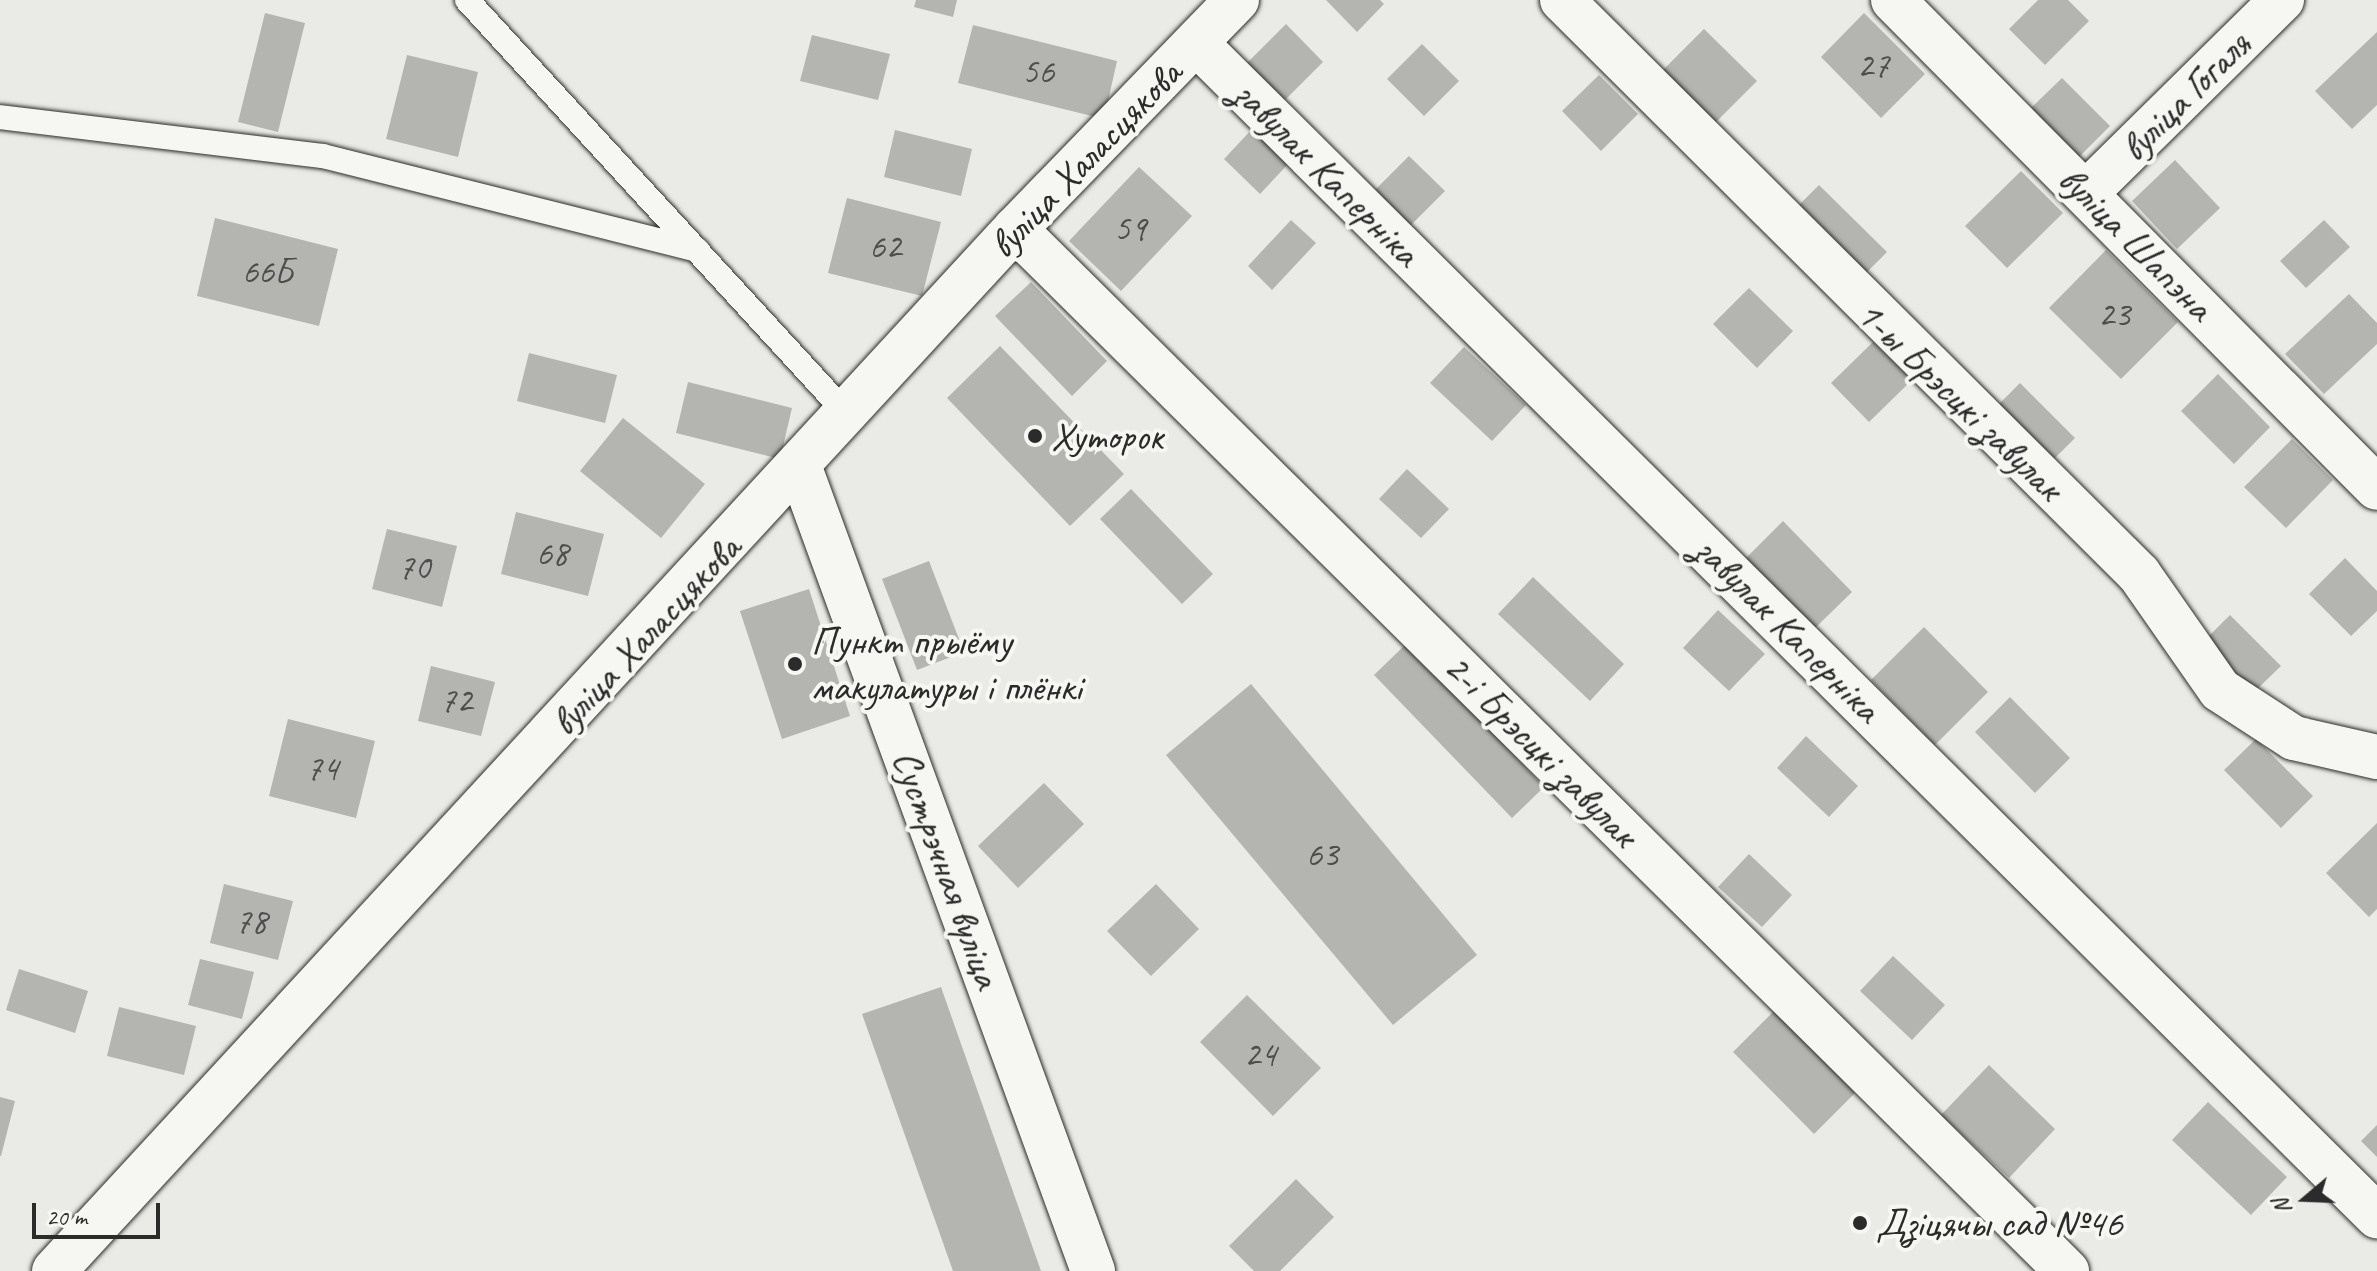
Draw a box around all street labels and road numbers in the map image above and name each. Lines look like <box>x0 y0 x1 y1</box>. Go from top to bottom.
street label: вуліца Гогаля <box>2110 21 2260 171</box>
street label: вуліца Халасцякова <box>978 49 1192 269</box>
street label: завулак Каперніка <box>1224 70 1430 276</box>
street label: вуліца Шапэна <box>2048 155 2224 331</box>
street label: 1-ы Брэсцкі завулак <box>1847 289 2073 511</box>
street label: вуліца Халасцякова <box>539 524 751 746</box>
street label: завулак Каперніка <box>1685 526 1891 732</box>
street label: 2-і Брэсцкі завулак <box>1434 643 1648 857</box>
street label: Сустрэчная вуліца <box>882 745 1012 993</box>

